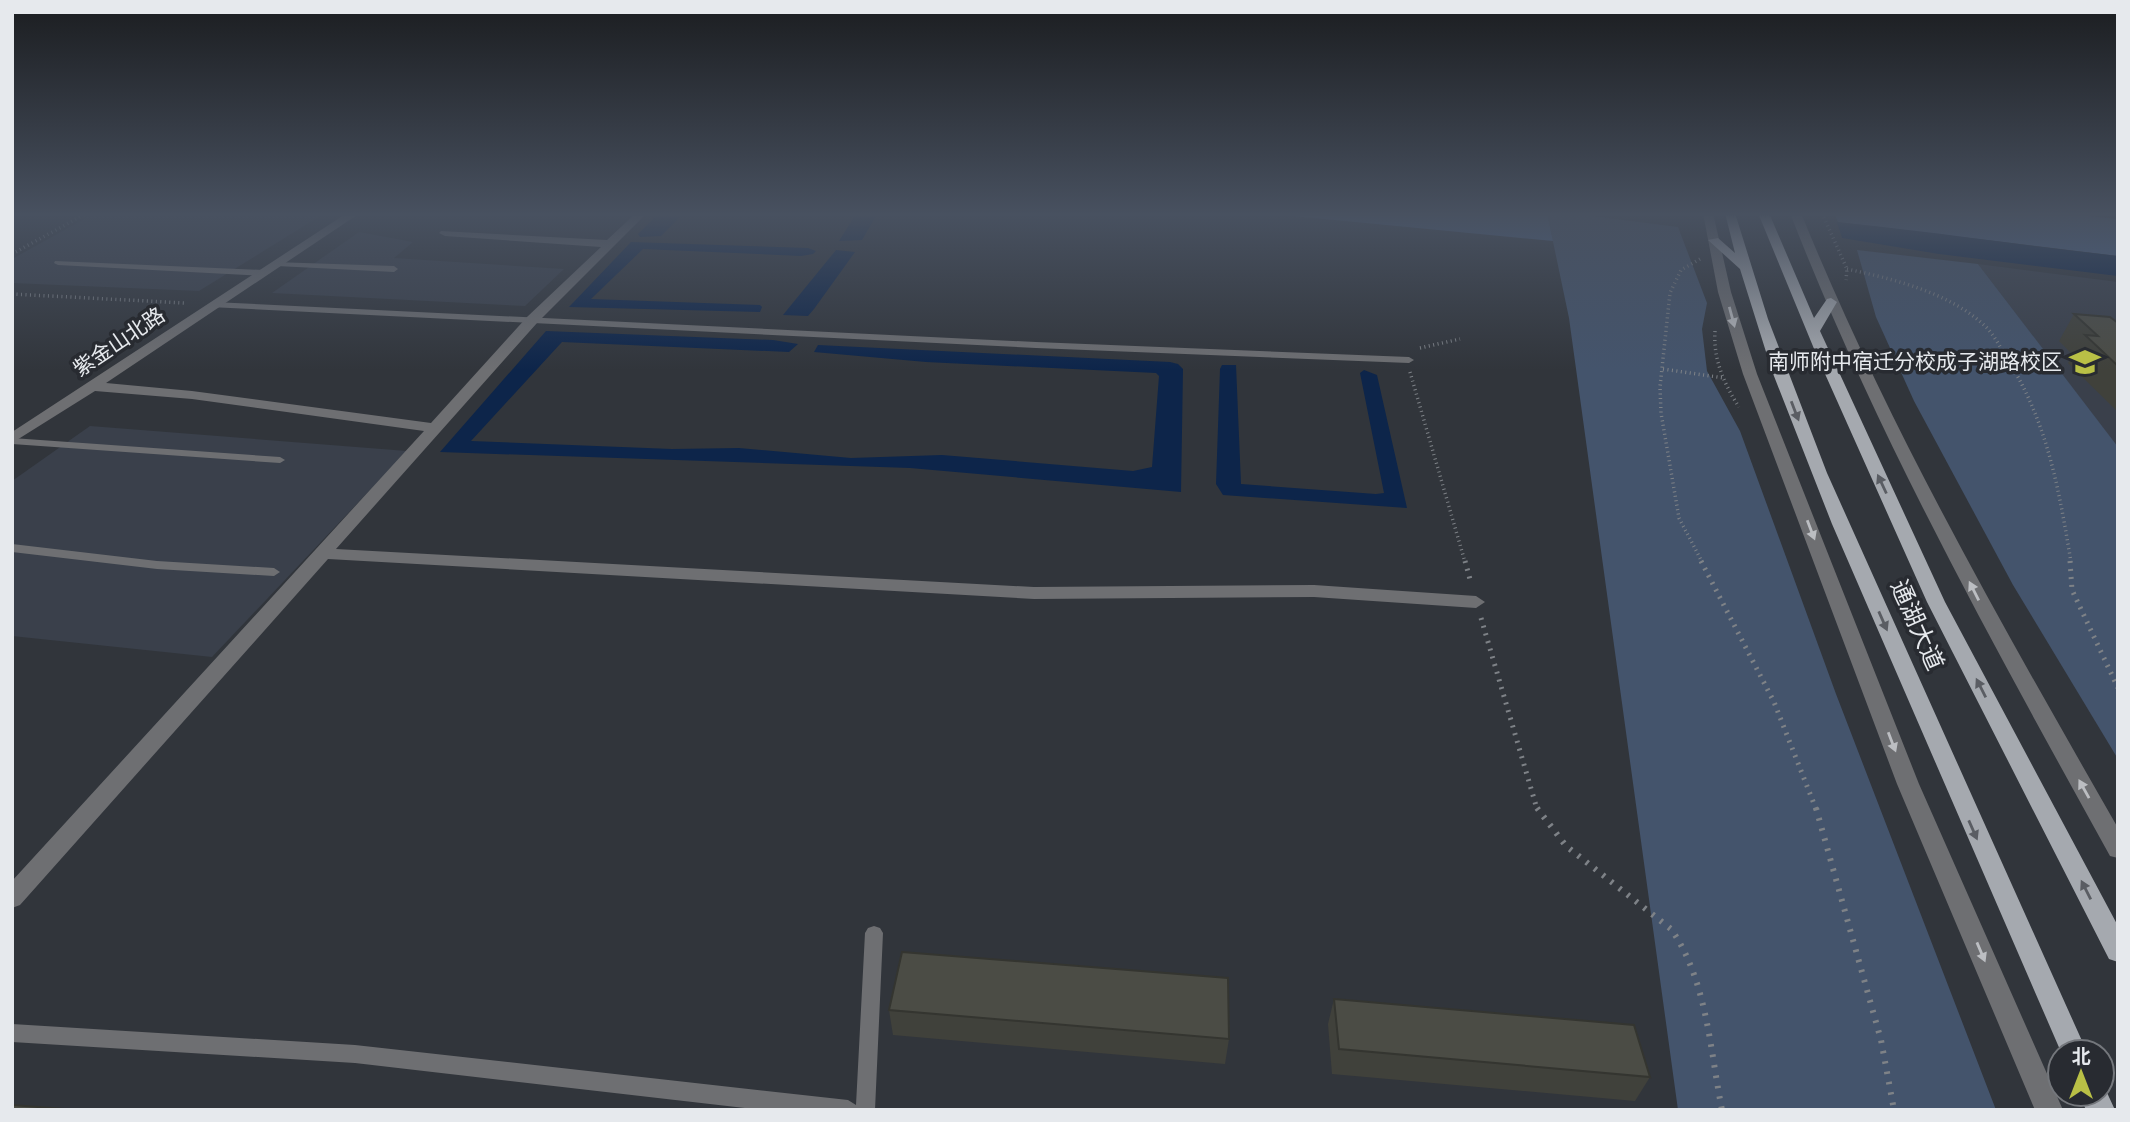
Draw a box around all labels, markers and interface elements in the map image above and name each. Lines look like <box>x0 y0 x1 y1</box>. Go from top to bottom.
street label: 紫金山北路 <box>67 300 170 382</box>
one-way arrow <box>1727 306 1738 328</box>
school or university icon: 南师附中宿迁分校成子湖路校区 <box>2068 345 2102 379</box>
place label: 南师附中宿迁分校成子湖路校区 <box>1768 347 2062 375</box>
one-way arrow <box>1789 401 1800 422</box>
one-way arrow <box>1876 474 1887 494</box>
one-way arrow <box>1806 519 1817 540</box>
street label: 通湖大道 <box>1884 574 1952 675</box>
one-way arrow <box>1968 580 1980 600</box>
one-way arrow <box>1877 611 1889 631</box>
one-way arrow <box>1976 678 1988 698</box>
one-way arrow <box>1887 732 1898 753</box>
one-way arrow <box>2078 780 2090 799</box>
one-way arrow <box>1967 820 1979 840</box>
one-way arrow <box>2081 880 2092 900</box>
one-way arrow <box>1975 942 1986 963</box>
north arrow <box>2046 1038 2116 1108</box>
text: 北 <box>2071 1044 2091 1068</box>

